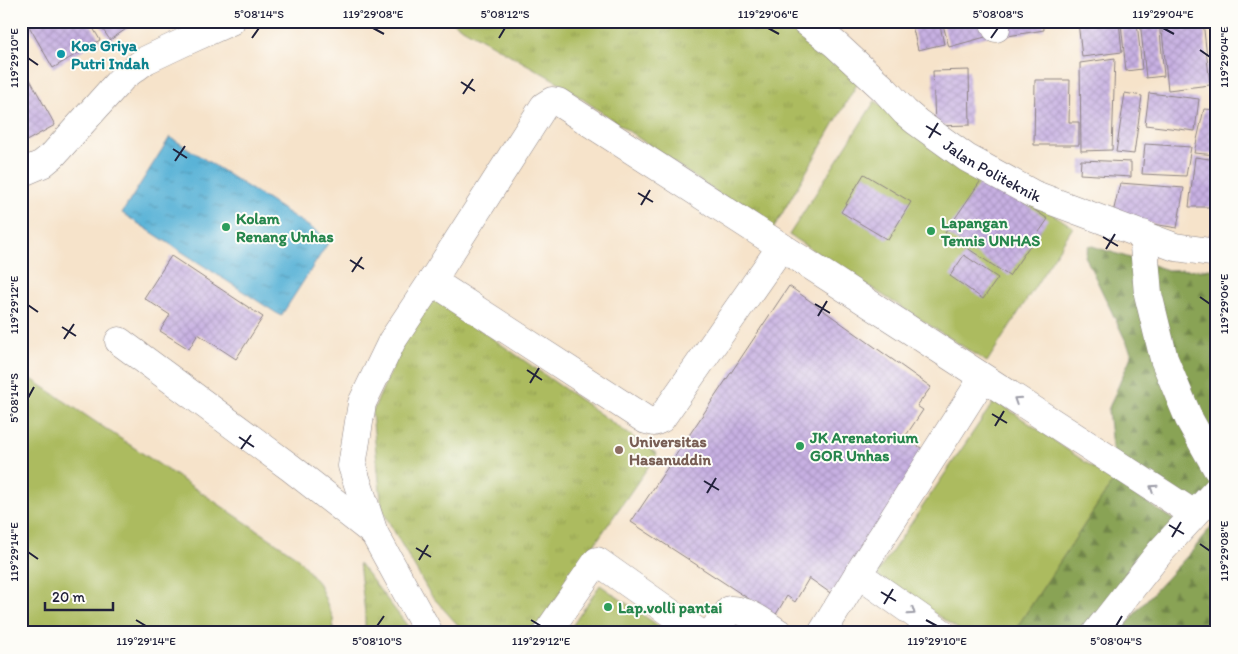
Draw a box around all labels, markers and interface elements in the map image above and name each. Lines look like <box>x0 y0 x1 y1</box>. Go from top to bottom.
text: 5°08'14"S <box>234 7 284 21</box>
text: 119°29'08"E <box>343 7 404 21</box>
text: 5°08'12"S <box>480 7 530 21</box>
text: 119°29'06"E <box>738 7 799 21</box>
text: 5°08'08"S <box>972 7 1024 21</box>
text: 119°29'04"E <box>1132 7 1194 21</box>
text: 119°29'04"E <box>1217 26 1231 88</box>
text: 119°29'10"E <box>7 28 21 88</box>
place label: Kos Griya Putri Indah <box>71 36 150 73</box>
marker: Kos Griya Putri Indah <box>55 48 67 60</box>
street label: Jalan Politeknik <box>940 135 1044 206</box>
place label: Kolam Renang Unhas <box>236 209 334 247</box>
place label: Lapangan Tennis UNHAS <box>940 213 1040 250</box>
marker: Kolam Renang Unhas <box>220 221 232 233</box>
marker: Lapangan Tennis UNHAS <box>925 225 937 237</box>
text: 119°29'06"E <box>1217 273 1231 334</box>
text: 119°29'12"E <box>7 275 21 334</box>
text: 5°08'14"S <box>7 373 21 423</box>
one-way arrow <box>1013 397 1022 406</box>
place label: JK Arenatorium GOR Unhas <box>809 428 918 465</box>
place label: Universitas Hasanuddin <box>629 432 711 469</box>
marker: JK Arenatorium GOR Unhas <box>794 440 806 452</box>
marker: Universitas Hasanuddin <box>613 444 625 456</box>
one-way arrow <box>1150 485 1159 494</box>
text: 119°29'08"E <box>1217 520 1231 581</box>
text: 119°29'14"E <box>7 522 21 582</box>
scale bar <box>45 579 112 611</box>
text: 20 m <box>52 588 86 606</box>
place label: Lap.volli pantai <box>618 598 722 618</box>
marker: Lap.volli pantai <box>602 601 614 613</box>
one-way arrow <box>907 606 916 615</box>
text: 119°29'14"E <box>116 634 176 648</box>
text: 5°08'10"S <box>352 634 402 648</box>
text: 119°29'12"E <box>512 634 571 648</box>
text: 119°29'10"E <box>907 634 967 648</box>
text: 5°08'04"S <box>1090 634 1142 648</box>

